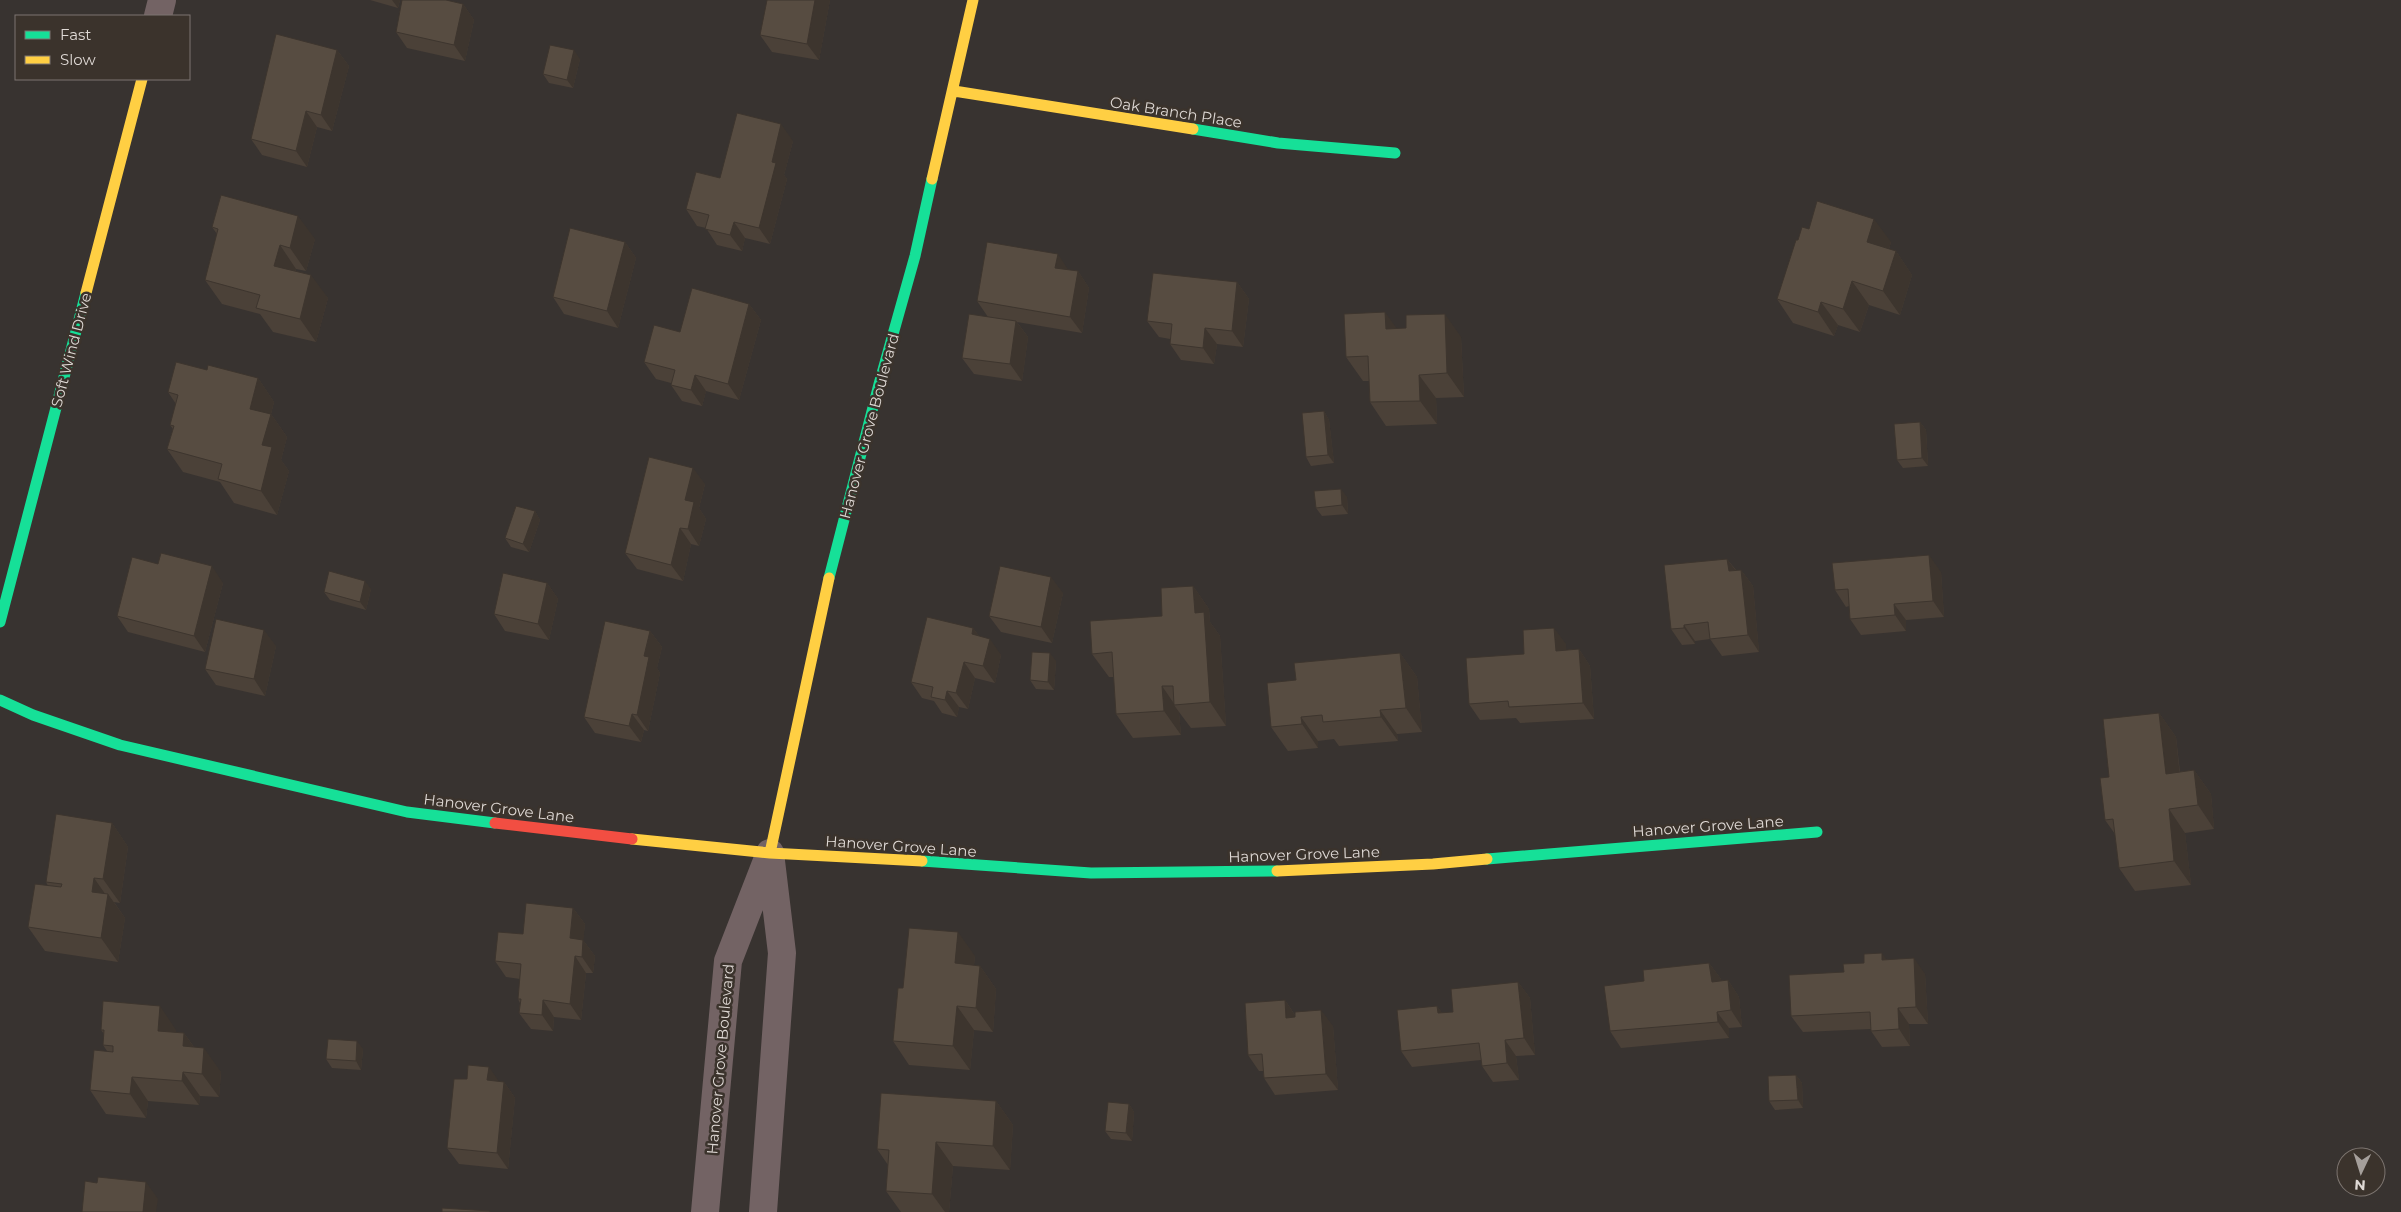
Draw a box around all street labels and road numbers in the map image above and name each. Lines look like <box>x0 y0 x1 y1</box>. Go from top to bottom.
street label: Oak Branch Place <box>1109 92 1243 132</box>
street label: Soft Wind Drive <box>47 291 95 409</box>
street label: Hanover Grove Boulevard <box>835 331 903 521</box>
street label: Hanover Grove Lane <box>423 789 575 827</box>
street label: Hanover Grove Lane <box>1632 811 1784 841</box>
street label: Hanover Grove Lane <box>825 831 977 861</box>
street label: Hanover Grove Lane <box>1228 842 1380 866</box>
street label: Hanover Grove Boulevard <box>702 963 738 1155</box>

